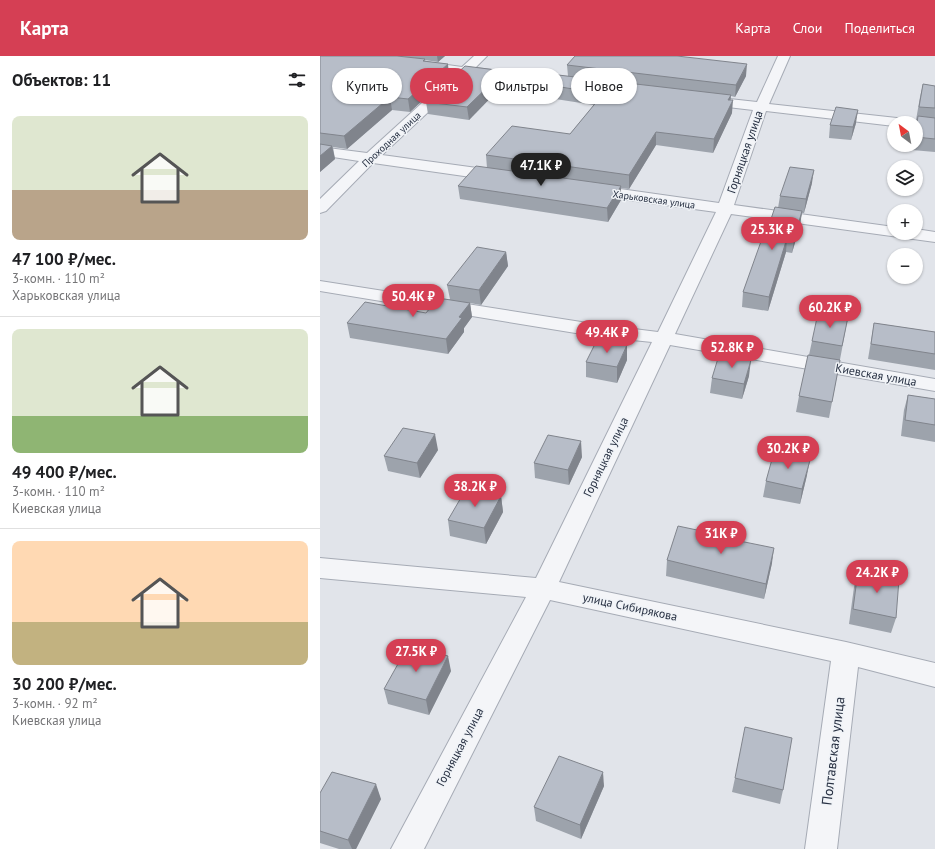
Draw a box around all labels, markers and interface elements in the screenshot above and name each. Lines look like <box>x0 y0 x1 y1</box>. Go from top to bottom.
text: Карта <box>20 16 69 40</box>
text: Карта <box>735 19 771 37</box>
text: Слои <box>793 19 822 37</box>
text: Поделиться <box>844 19 915 37</box>
chip: Купить <box>332 68 402 104</box>
chip: Снять <box>410 68 473 104</box>
chip: Фильтры <box>481 68 563 104</box>
chip: Новое <box>571 68 637 104</box>
text: Объектов: 11 <box>12 69 111 91</box>
icon: filters <box>286 69 308 91</box>
street label: Горняцкая улица <box>723 108 766 195</box>
street label: Проходная улица <box>359 109 424 170</box>
north arrow <box>887 116 923 152</box>
map controls <box>887 116 923 284</box>
icon: home <box>124 142 196 214</box>
pin: 47.1K ₽ <box>504 153 578 187</box>
text: 47.1K ₽ <box>520 157 562 174</box>
button: layers <box>887 160 923 196</box>
street label: Харьковская улица <box>612 187 696 212</box>
button: + <box>887 204 923 240</box>
pin: 25.3K ₽ <box>735 217 809 251</box>
text: 25.3K ₽ <box>750 221 794 238</box>
text: 47 100 ₽/мес. <box>12 248 116 270</box>
button: − <box>887 248 923 284</box>
text: 3-комн. · 110 m² <box>12 270 105 287</box>
pin: 50.4K ₽ <box>376 284 450 318</box>
text: Харьковская улица <box>12 287 120 304</box>
text: 50.4K ₽ <box>391 288 435 305</box>
pin: 60.2K ₽ <box>793 295 867 329</box>
text: 60.2K ₽ <box>808 299 852 316</box>
pin: 49.4K ₽ <box>570 320 644 354</box>
text: 49.4K ₽ <box>585 324 629 341</box>
pin: 52.8K ₽ <box>695 335 769 369</box>
text: 52.8K ₽ <box>710 339 754 356</box>
icon: home <box>124 355 196 427</box>
street label: Киевская улица <box>834 360 918 389</box>
street label: Горняцкая улица <box>580 414 631 499</box>
pin: 30.2K ₽ <box>751 436 825 470</box>
text: 30.2K ₽ <box>766 440 810 457</box>
text: 49 400 ₽/мес. <box>12 461 117 483</box>
pin: 38.2K ₽ <box>438 474 512 508</box>
text: 38.2K ₽ <box>453 478 497 495</box>
text: 3-комн. · 110 m² <box>12 483 105 500</box>
text: Киевская улица <box>12 500 101 517</box>
pin: 31K ₽ <box>693 521 749 555</box>
text: 31K ₽ <box>704 525 738 542</box>
pin: 24.2K ₽ <box>840 560 914 594</box>
text: 24.2K ₽ <box>855 564 899 581</box>
icon: home <box>124 567 196 639</box>
street label: улица Сибирякова <box>581 589 679 624</box>
pin: 27.5K ₽ <box>379 639 453 673</box>
text: 27.5K ₽ <box>395 643 437 660</box>
text: 30 200 ₽/мес. <box>12 673 117 695</box>
text: 3-комн. · 92 m² <box>12 695 98 712</box>
street label: Полтавская улица <box>817 696 849 806</box>
street label: Горняцкая улица <box>433 705 487 789</box>
text: Киевская улица <box>12 712 101 729</box>

